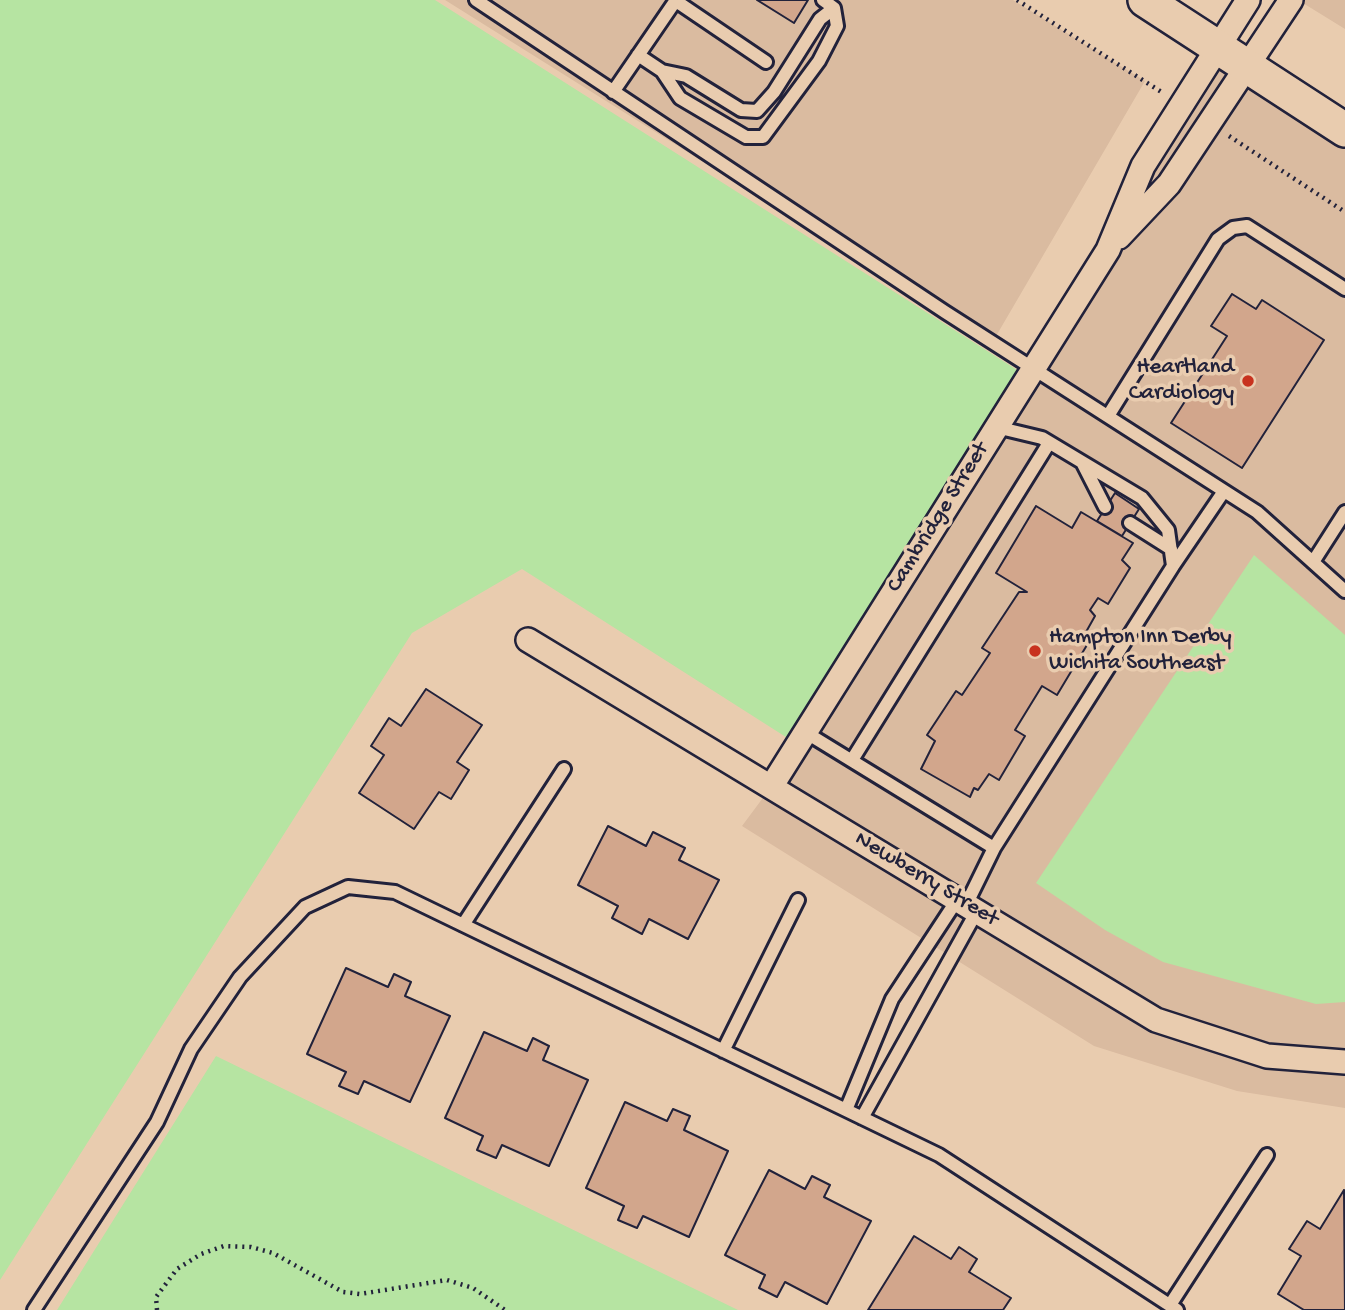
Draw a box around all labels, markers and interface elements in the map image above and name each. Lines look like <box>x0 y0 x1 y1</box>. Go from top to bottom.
place label: Heartland Cardiology <box>1129 354 1234 408</box>
marker: Heartland Cardiology <box>1240 373 1256 389</box>
street label: Cambridge Street <box>882 438 996 598</box>
place label: Hampton Inn Derby Wichita Southeast <box>1049 624 1232 678</box>
marker: Hampton Inn Derby Wichita Southeast <box>1027 643 1043 659</box>
street label: Newberry Street <box>849 826 1003 934</box>

